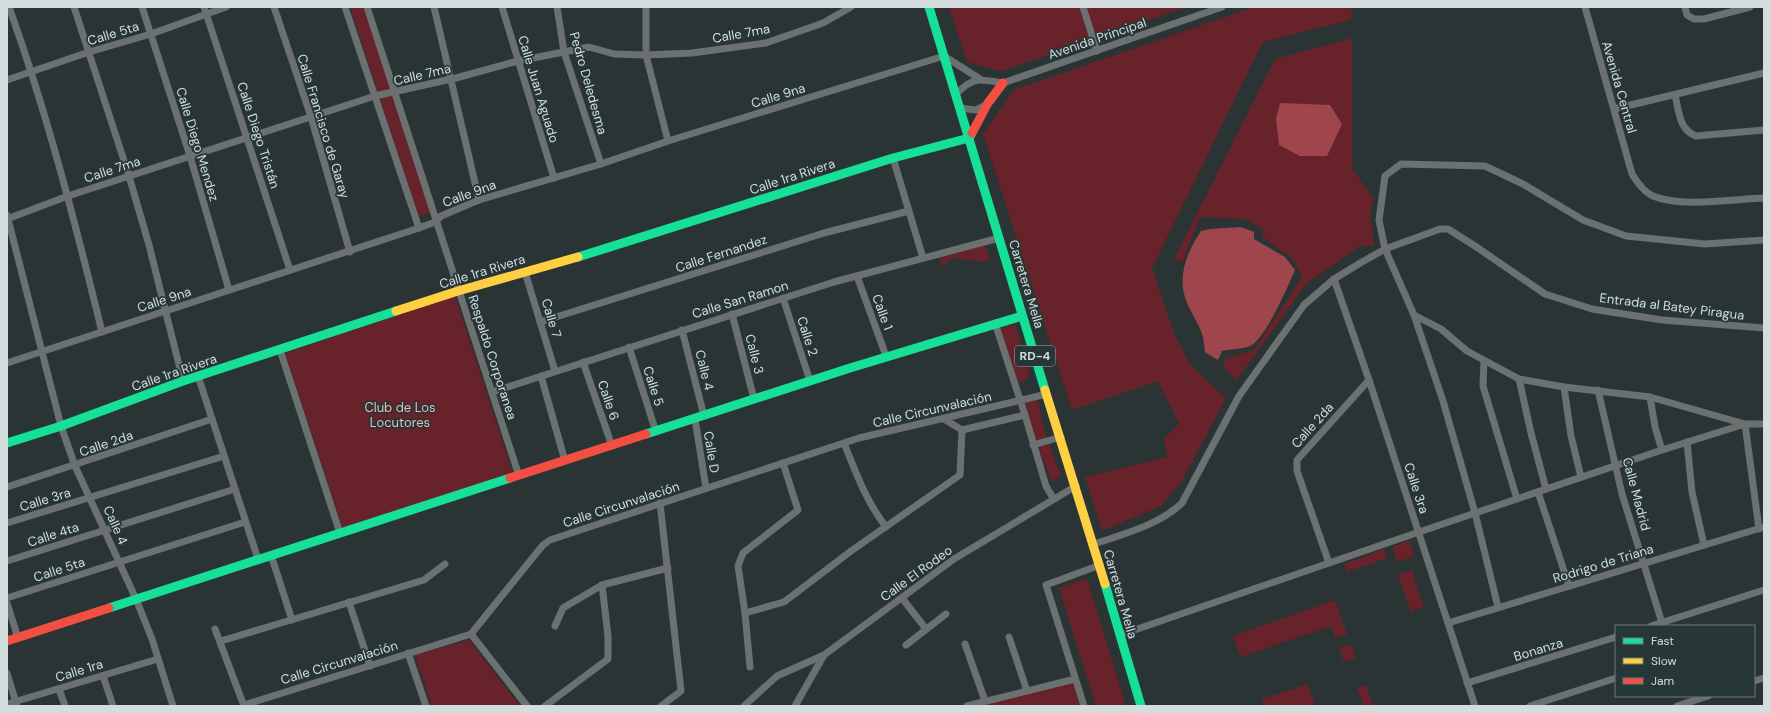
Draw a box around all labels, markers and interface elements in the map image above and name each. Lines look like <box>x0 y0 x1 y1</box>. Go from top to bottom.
street label: Avenida Principal <box>1046 14 1149 63</box>
street label: Calle 5ta <box>85 18 141 49</box>
street label: Calle 7ma <box>711 20 771 47</box>
street label: Pedro Deledesma <box>566 30 611 136</box>
street label: Calle Juan Aguado <box>514 33 563 145</box>
street label: Avenida Central <box>1598 39 1641 135</box>
street label: Calle Francisco de Garay <box>293 52 354 200</box>
street label: Calle 7ma <box>392 60 452 89</box>
street label: Calle 9na <box>749 79 807 112</box>
street label: Calle Diego Tristán <box>233 80 284 191</box>
street label: Calle Diego Mendez <box>172 85 223 203</box>
street label: Calle 7ma <box>82 152 143 187</box>
street label: Calle 1ra Rivera <box>747 155 837 198</box>
street label: Calle 9na <box>440 176 498 211</box>
street label: Calle Fernandez <box>673 231 769 276</box>
street label: Carretera Mella <box>1005 238 1048 331</box>
street label: Calle 1ra Rivera <box>437 250 527 293</box>
street label: Calle San Ramon <box>690 277 790 322</box>
street label: Calle 9na <box>135 283 193 316</box>
street label: Entrada al Batey Piragua <box>1599 289 1745 324</box>
street label: Calle 1 <box>868 292 897 333</box>
street label: Respaldo Corporanea <box>464 293 521 422</box>
street label: Calle 7 <box>538 297 566 340</box>
street label: Calle 2 <box>793 314 822 358</box>
street label: Calle 3 <box>741 332 768 376</box>
road number: RD-4 <box>1015 346 1055 366</box>
street label: Calle 4 <box>691 348 718 392</box>
street label: Calle 1ra Rivera <box>129 350 219 395</box>
street label: Calle 5 <box>639 364 668 408</box>
street label: Calle 6 <box>594 378 623 422</box>
street label: Calle Circunvalación <box>871 388 993 431</box>
park label: Club de Los Locutores <box>364 399 436 431</box>
street label: Calle 2da <box>1287 399 1337 452</box>
street label: Calle 2da <box>77 426 135 461</box>
street label: Calle D <box>700 430 723 474</box>
street label: Calle Madrid <box>1619 456 1654 533</box>
street label: Calle 3ra <box>1400 461 1433 516</box>
street label: Calle Circunvalación <box>561 478 682 531</box>
street label: Calle 3ra <box>18 484 73 515</box>
street label: Calle 4 <box>99 503 132 547</box>
street label: Calle 4ta <box>25 518 81 551</box>
street label: Rodrigo de Triana <box>1551 540 1656 587</box>
street label: Calle El Rodeo <box>877 541 956 605</box>
street label: Carretera Mella <box>1100 548 1141 641</box>
street label: Calle 5ta <box>31 553 87 586</box>
legend <box>1615 625 1755 697</box>
text: Fast <box>1651 633 1674 649</box>
street label: Bonanza <box>1511 634 1565 665</box>
street label: Calle Circunvalación <box>279 637 400 688</box>
text: Slow <box>1651 653 1677 669</box>
street label: Calle 1ra <box>53 655 105 686</box>
text: Jam <box>1651 673 1674 689</box>

